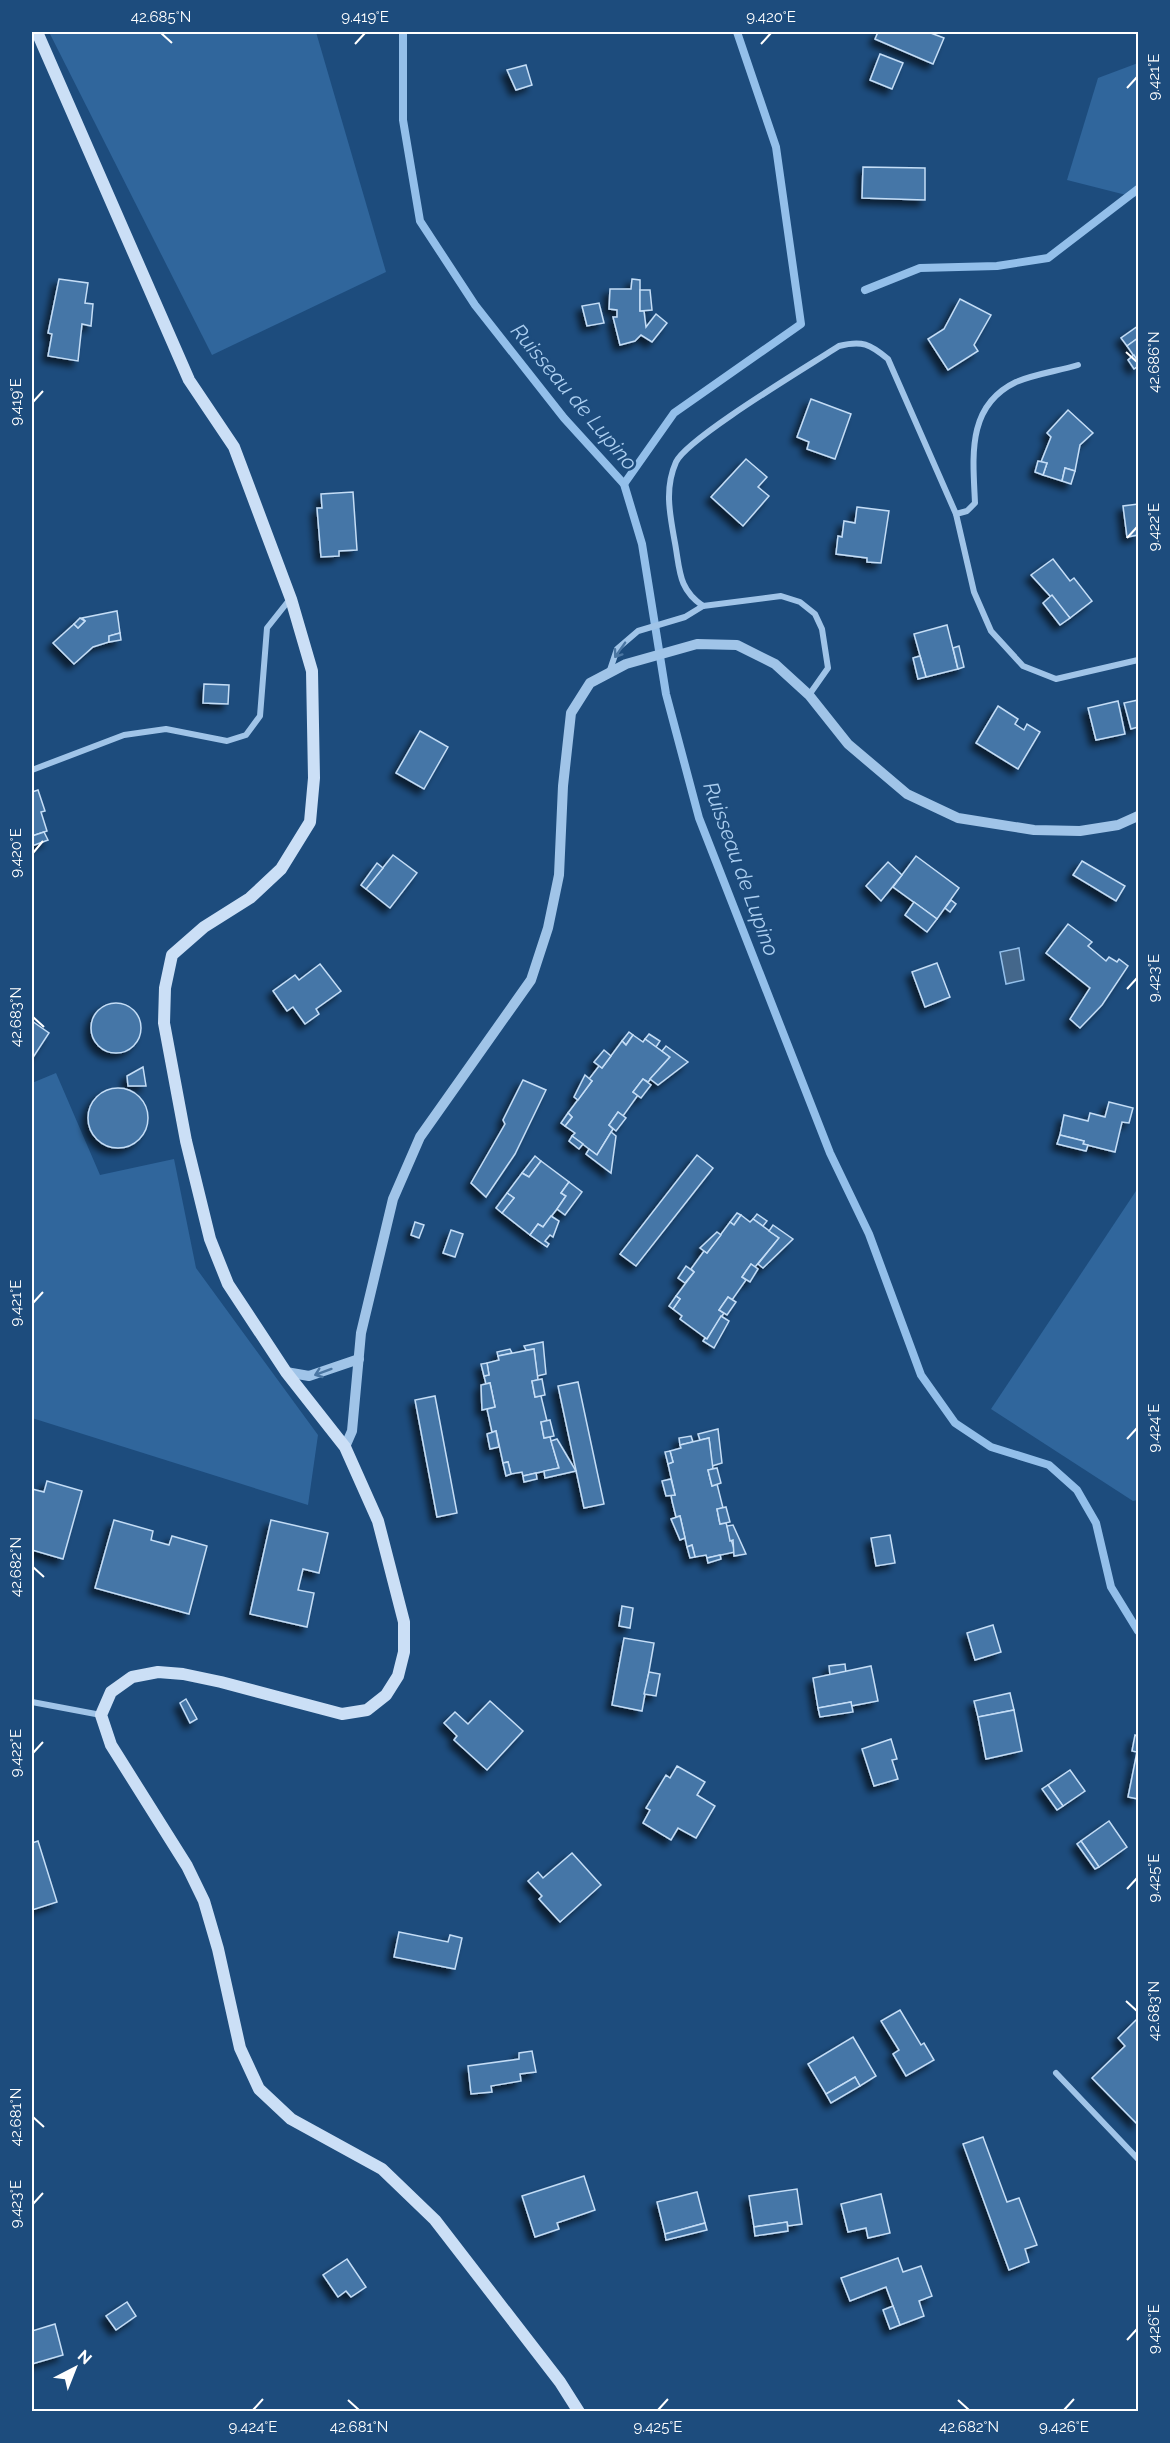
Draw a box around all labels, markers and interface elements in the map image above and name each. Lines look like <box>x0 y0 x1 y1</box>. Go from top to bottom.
text: 42.685°N <box>131 8 191 26</box>
text: 9.419°E <box>341 8 389 26</box>
text: 9.420°E <box>746 8 796 26</box>
text: 9.421°E <box>1145 54 1163 100</box>
water label: Ruisseau de Lupino <box>506 318 643 475</box>
text: 42.686°N <box>1145 331 1163 393</box>
text: 9.419°E <box>7 378 25 426</box>
text: 9.422°E <box>1145 503 1163 551</box>
one-way arrow <box>614 641 626 657</box>
water label: Ruisseau de Lupino <box>698 778 785 959</box>
text: 9.420°E <box>7 828 25 878</box>
text: 9.423°E <box>1145 954 1163 1002</box>
text: 42.683°N <box>7 987 25 1047</box>
text: 9.421°E <box>7 1280 25 1326</box>
one-way arrow <box>314 1367 333 1378</box>
text: 9.424°E <box>1145 1404 1163 1452</box>
text: 42.682°N <box>7 1537 25 1597</box>
text: 9.422°E <box>7 1729 25 1777</box>
text: 9.425°E <box>1145 1854 1163 1902</box>
text: 42.683°N <box>1145 1981 1163 2041</box>
text: 42.681°N <box>7 2088 25 2146</box>
text: 9.423°E <box>7 2180 25 2228</box>
text: 9.426°E <box>1145 2304 1163 2354</box>
north arrow <box>45 2338 105 2398</box>
text: N <box>74 2346 96 2368</box>
text: 9.424°E <box>229 2418 277 2436</box>
text: 42.681°N <box>330 2418 388 2436</box>
text: 9.425°E <box>634 2418 682 2436</box>
text: 42.682°N <box>939 2418 999 2436</box>
text: 9.426°E <box>1039 2418 1089 2436</box>

